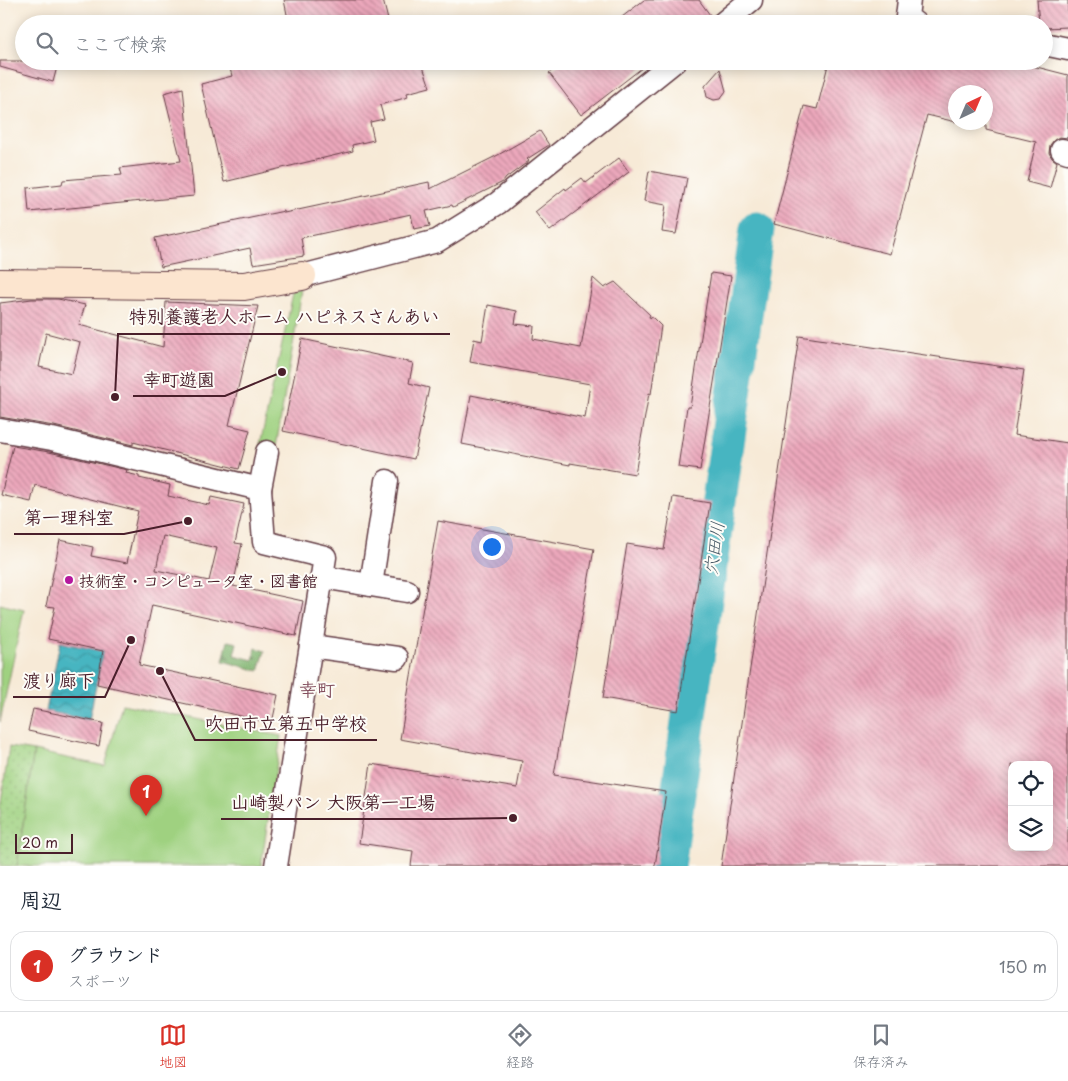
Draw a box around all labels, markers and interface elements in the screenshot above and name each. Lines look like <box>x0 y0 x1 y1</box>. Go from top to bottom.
search box <box>15 15 1053 70</box>
icon: search <box>33 29 61 57</box>
text: ここで検索 <box>73 29 168 57</box>
north arrow <box>948 85 993 130</box>
callout: 特別養護老人ホーム ハピネスさんあい <box>118 301 450 334</box>
text: 特別養護老人ホーム ハピネスさんあい <box>129 302 439 329</box>
callout: 幸町遊園 <box>133 363 225 396</box>
text: 幸町遊園 <box>143 365 215 392</box>
callout: 第一理科室 <box>14 501 124 534</box>
text: 第一理科室 <box>24 503 114 530</box>
water label: 穴田川 <box>696 519 730 577</box>
your location <box>479 534 505 560</box>
place label: 技術室・コンピュータ室・図書館 <box>79 568 318 592</box>
marker: 技術室・コンピュータ室・図書館 <box>63 574 75 586</box>
callout: 渡り廊下 <box>13 664 105 697</box>
text: 渡り廊下 <box>23 666 95 693</box>
district label: 幸町 <box>299 675 335 702</box>
callout: 吹田市立第五中学校 <box>195 707 377 740</box>
text: 吹田市立第五中学校 <box>205 709 367 736</box>
map controls <box>1008 761 1053 851</box>
button: locate <box>1008 761 1053 806</box>
pin: 1 <box>130 775 162 816</box>
callout: 山崎製パン 大阪第一工場 <box>221 786 445 819</box>
text: 山崎製パン 大阪第一工場 <box>231 788 435 815</box>
button: layers <box>1008 806 1053 851</box>
scale bar <box>15 831 72 854</box>
text: 20 m <box>22 832 58 853</box>
text: 周辺 <box>20 883 62 915</box>
text: グラウンド <box>68 940 163 968</box>
text: 1 <box>33 954 41 978</box>
text: 150 m <box>999 954 1047 978</box>
text: スポーツ <box>68 968 132 992</box>
tab: 地図 <box>159 1021 187 1072</box>
tab: 経路 <box>506 1021 534 1072</box>
tab: 保存済み <box>853 1021 909 1072</box>

